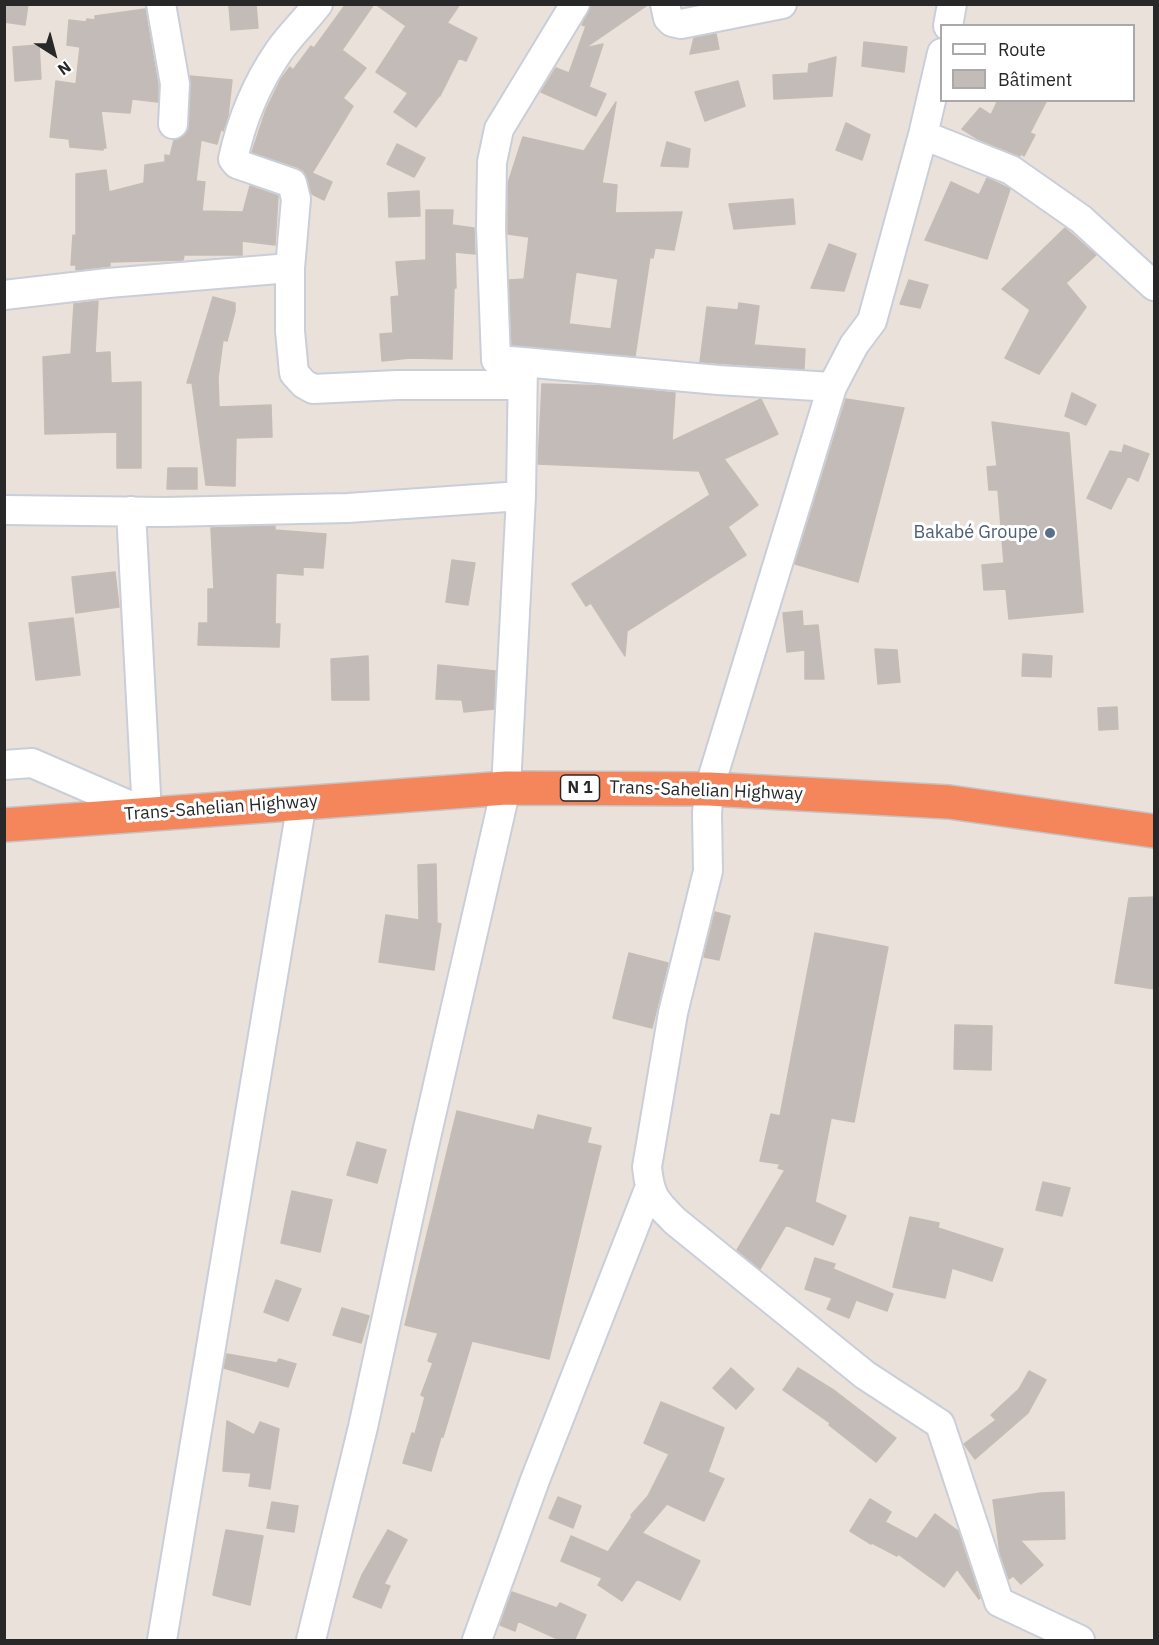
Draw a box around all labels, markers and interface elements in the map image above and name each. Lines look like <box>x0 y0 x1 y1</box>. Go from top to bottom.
north arrow <box>24 24 84 84</box>
legend <box>940 24 1135 102</box>
text: Route <box>998 38 1046 61</box>
text: N <box>54 57 75 80</box>
text: Bâtiment <box>998 68 1072 91</box>
place label: Bakabé Groupe <box>913 522 1038 544</box>
marker: Bakabé Groupe <box>1043 526 1057 540</box>
road number: N 1 <box>560 775 600 801</box>
street label: Trans-Sahelian Highway <box>609 777 803 805</box>
street label: Trans-Sahelian Highway <box>124 790 318 826</box>

